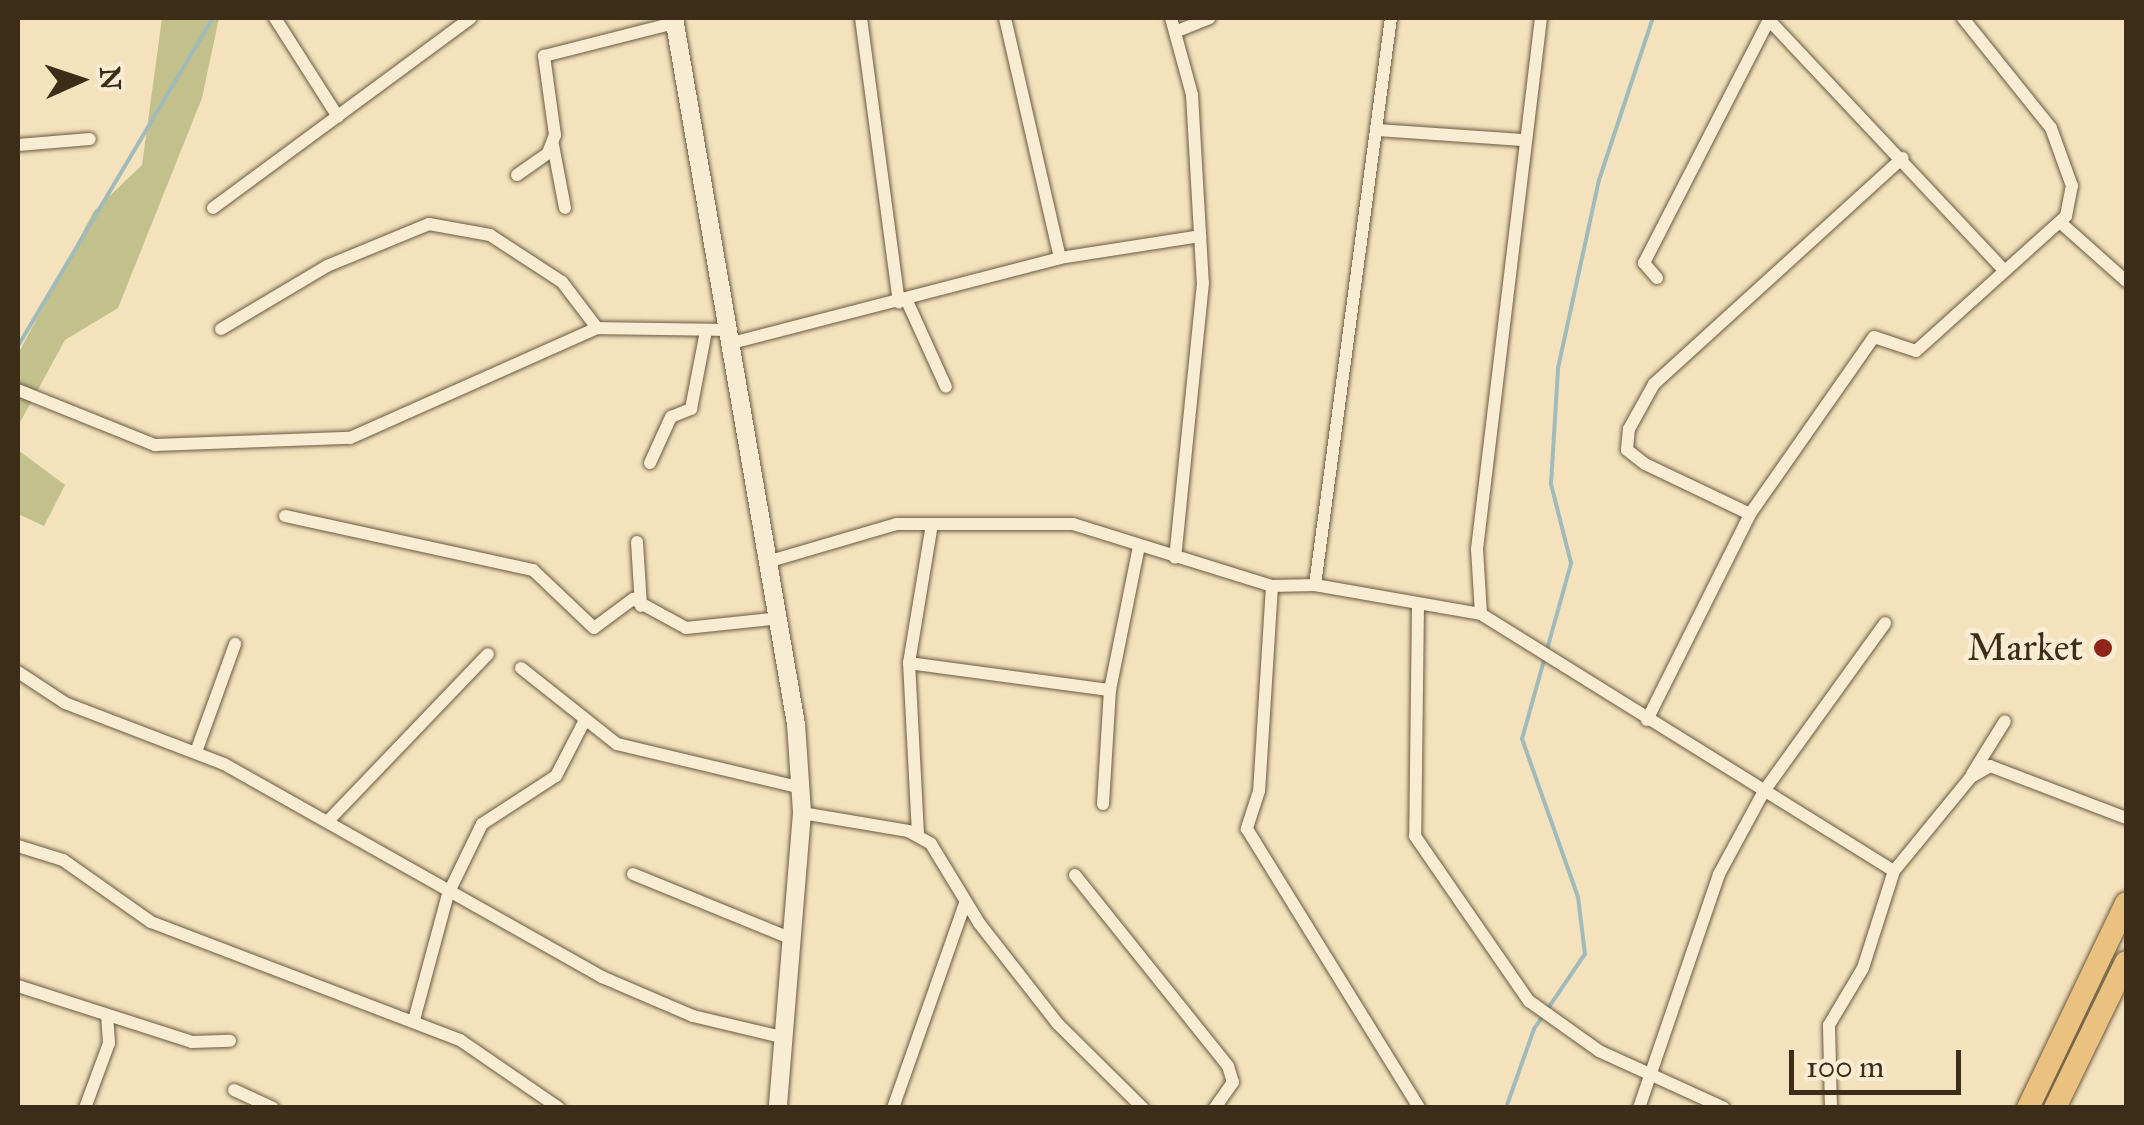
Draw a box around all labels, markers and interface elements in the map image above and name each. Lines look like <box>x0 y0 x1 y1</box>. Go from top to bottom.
north arrow <box>30 30 130 130</box>
text: N <box>92 66 129 91</box>
place label: Market <box>1967 625 2083 671</box>
marker: Market <box>2092 637 2114 659</box>
scale bar <box>1794 1030 1966 1092</box>
text: 100 m <box>1806 1049 1884 1085</box>

